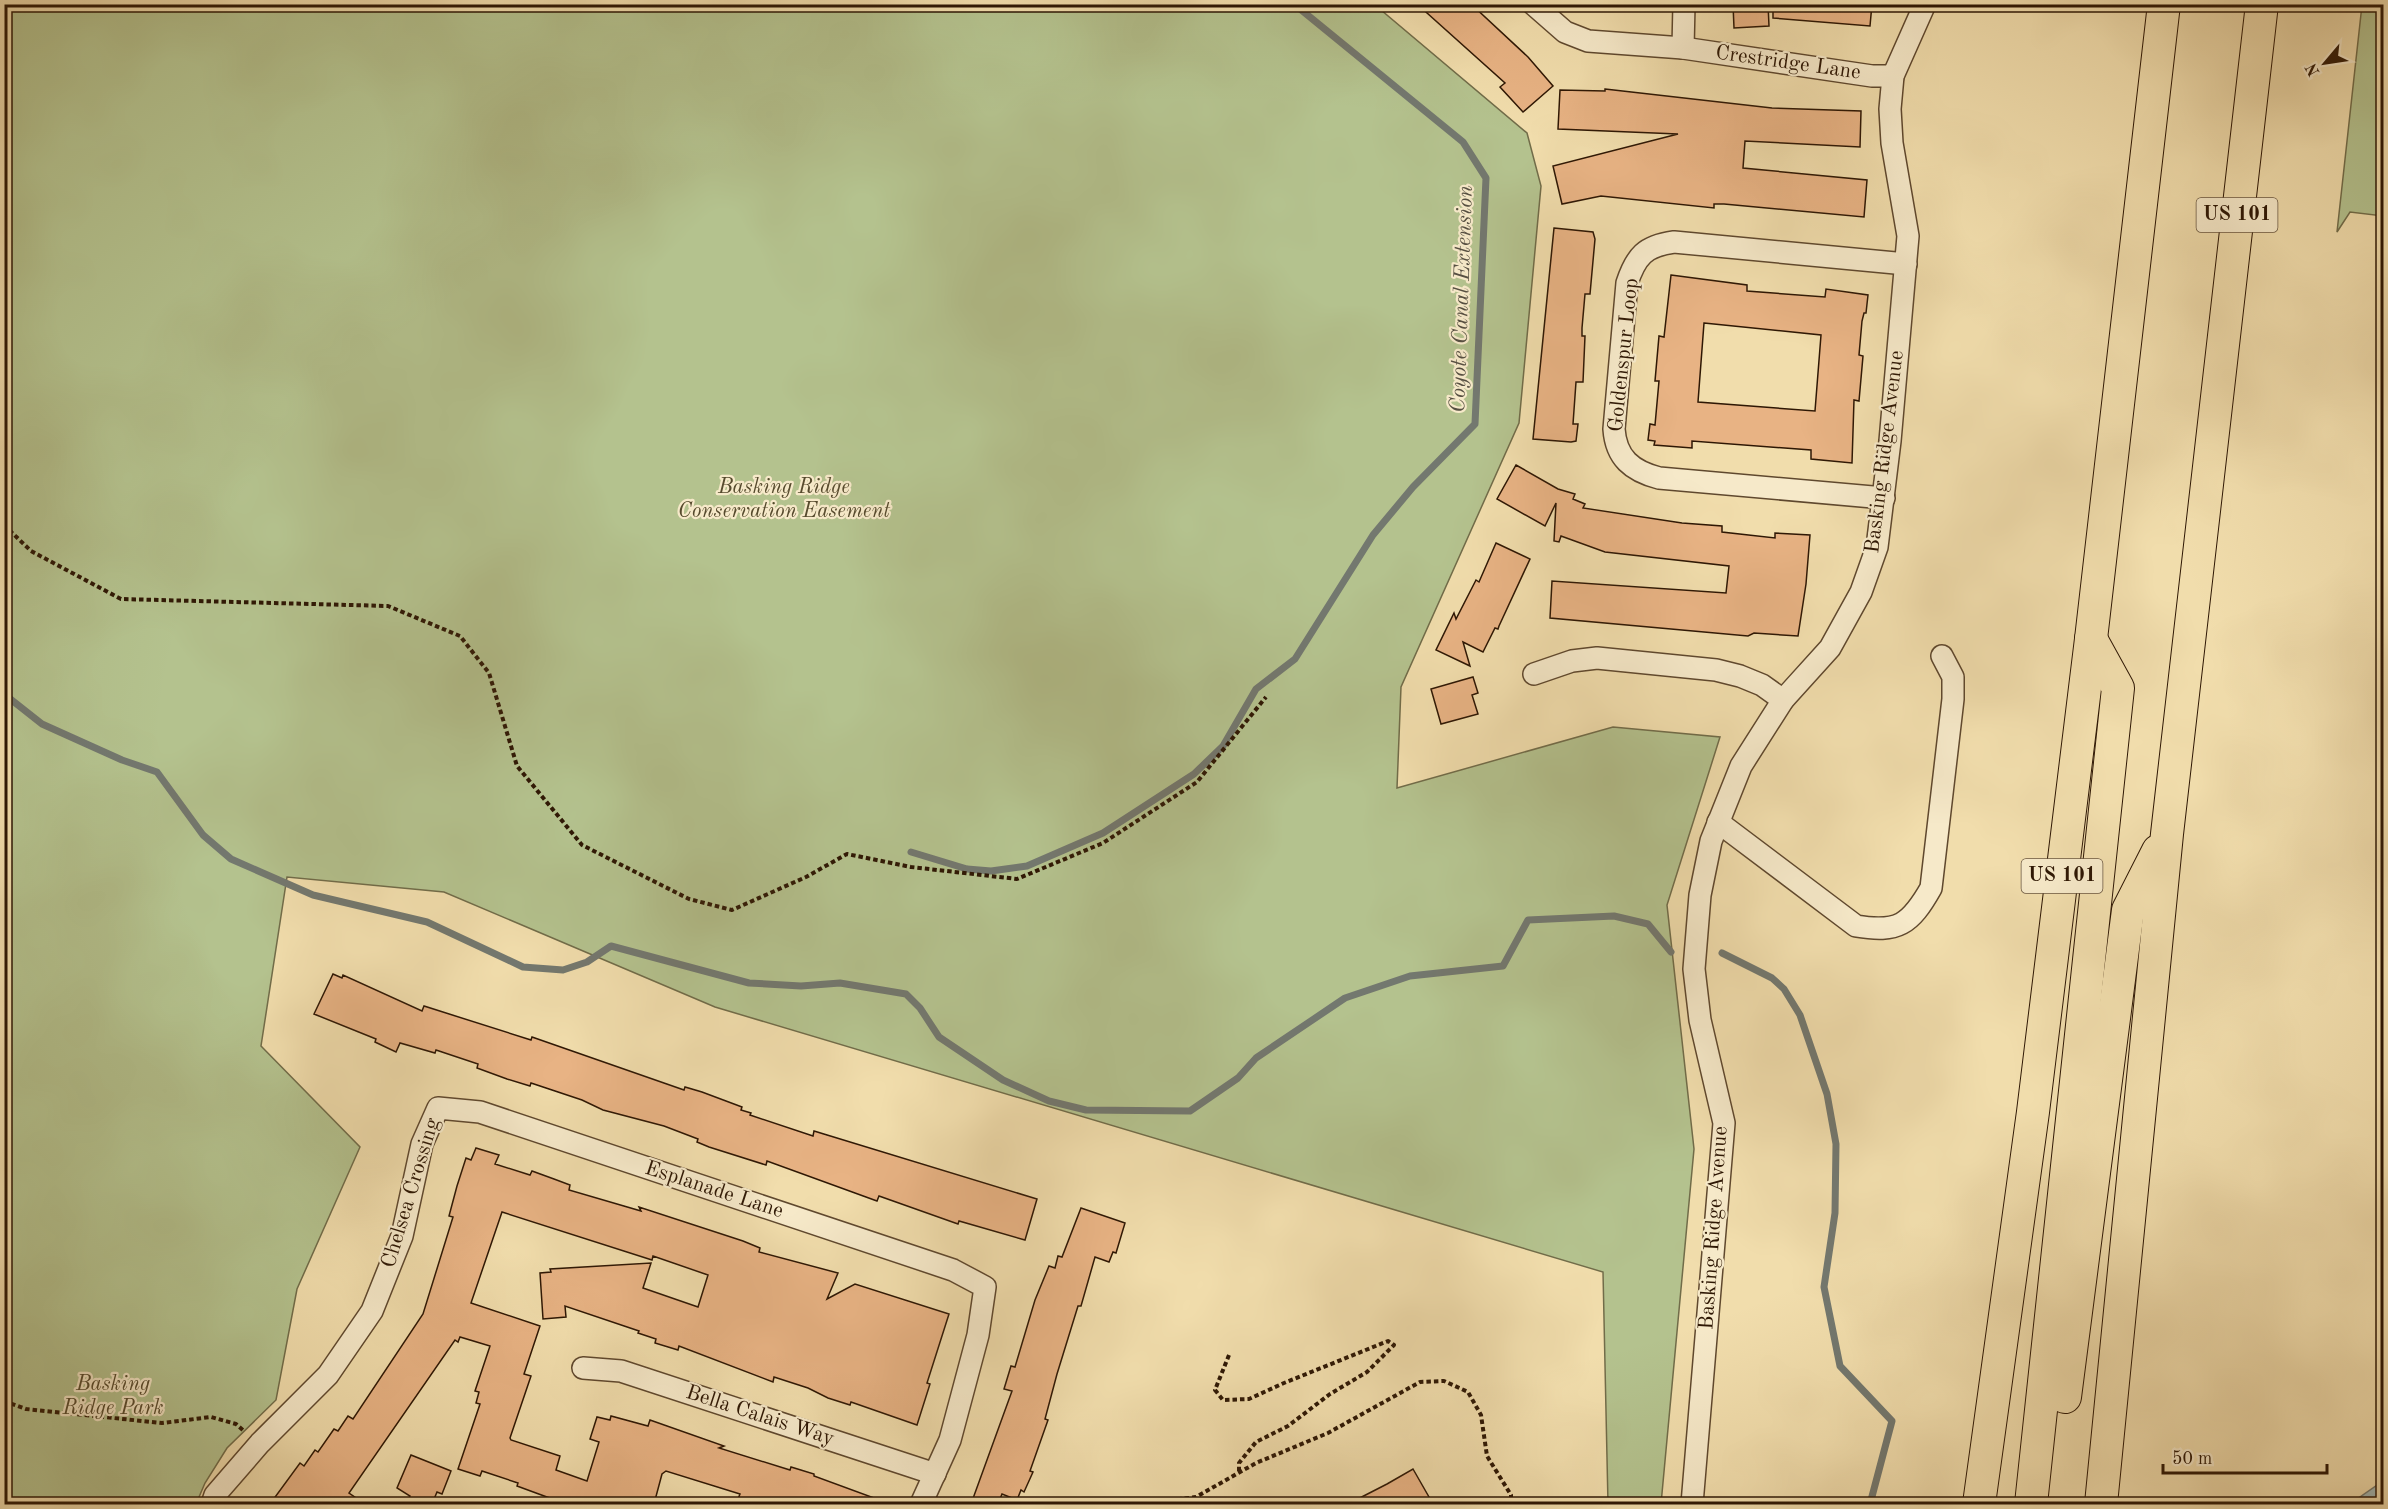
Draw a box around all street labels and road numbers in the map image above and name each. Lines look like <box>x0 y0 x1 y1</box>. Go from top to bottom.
street label: Crestridge Lane <box>1714 42 1862 84</box>
road number: US 101 <box>2196 198 2278 232</box>
street label: Goldenspur Loop <box>1605 277 1643 433</box>
street label: Basking Ridge Avenue <box>1862 349 1908 555</box>
road number: US 101 <box>2022 859 2102 893</box>
street label: Chelsea Crossing <box>378 1115 444 1270</box>
street label: Basking Ridge Avenue <box>1696 1125 1732 1331</box>
street label: Esplanade Lane <box>642 1158 786 1222</box>
street label: Bella Calais Way <box>683 1382 837 1450</box>

